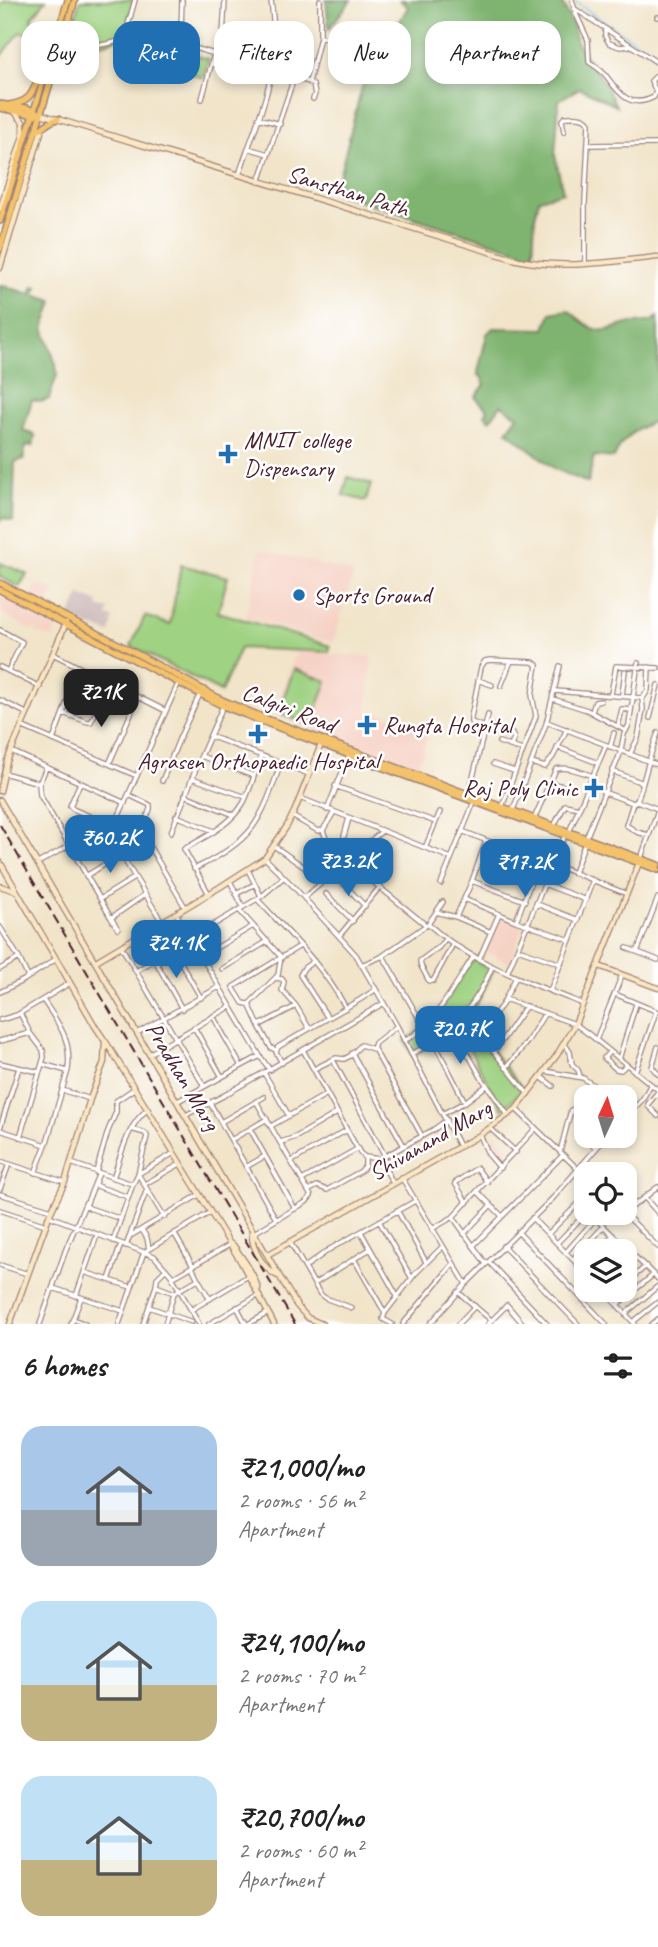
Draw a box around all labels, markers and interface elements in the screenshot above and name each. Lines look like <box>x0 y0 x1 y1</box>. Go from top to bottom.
chip: Buy <box>21 21 99 84</box>
chip: Rent <box>113 21 200 84</box>
chip: Filters <box>214 21 314 84</box>
chip: New <box>328 21 411 84</box>
chip: Apartment <box>425 21 561 84</box>
street label: Sansthan Path <box>284 158 414 224</box>
place label: MNIT college Dispensary <box>244 425 353 483</box>
marker: MNIT college Dispensary <box>218 444 238 464</box>
place label: Sports Ground <box>313 580 434 610</box>
marker: Sports Ground <box>291 587 307 603</box>
pin: ₹21K <box>60 670 142 729</box>
street label: Calgiri Road <box>238 676 343 741</box>
text: ₹21K <box>80 677 122 706</box>
place label: Rungta Hospital <box>383 710 516 740</box>
marker: Rungta Hospital <box>357 715 377 735</box>
marker: Agrasen Orthopaedic Hospital <box>248 724 268 744</box>
place label: Agrasen Orthopaedic Hospital <box>137 746 383 776</box>
place label: Raj Poly Clinic <box>462 773 579 803</box>
marker: Raj Poly Clinic <box>584 778 604 798</box>
pin: ₹60.2K <box>53 816 167 875</box>
text: ₹60.2K <box>81 823 139 852</box>
pin: ₹23.2K <box>291 838 405 898</box>
pin: ₹17.2K <box>468 839 582 899</box>
text: ₹23.2K <box>319 846 377 875</box>
text: ₹17.2K <box>496 847 554 876</box>
pin: ₹24.1K <box>119 920 233 980</box>
text: ₹24.1K <box>147 928 205 957</box>
pin: ₹20.7K <box>403 1006 517 1066</box>
text: ₹20.7K <box>431 1014 489 1043</box>
street label: Pradhan Marg <box>139 1016 228 1137</box>
north arrow <box>574 1085 637 1148</box>
map controls <box>574 1085 637 1302</box>
street label: Shivanand Marg <box>363 1092 498 1187</box>
button: locate <box>574 1162 637 1225</box>
button: layers <box>574 1239 637 1302</box>
text: 6 homes <box>21 1347 106 1385</box>
icon: filters <box>599 1347 637 1385</box>
text: ₹21,000/mo <box>238 1448 363 1486</box>
icon: home <box>77 1454 161 1538</box>
text: 2 rooms · 56 m² <box>238 1486 362 1515</box>
text: Apartment <box>238 1515 323 1544</box>
text: ₹24,100/mo <box>238 1623 363 1661</box>
icon: home <box>77 1629 161 1713</box>
text: 2 rooms · 70 m² <box>238 1661 362 1690</box>
text: Apartment <box>238 1690 323 1719</box>
text: ₹20,700/mo <box>238 1798 363 1836</box>
icon: home <box>77 1804 161 1888</box>
text: 2 rooms · 60 m² <box>238 1836 362 1865</box>
text: Apartment <box>238 1865 323 1894</box>

